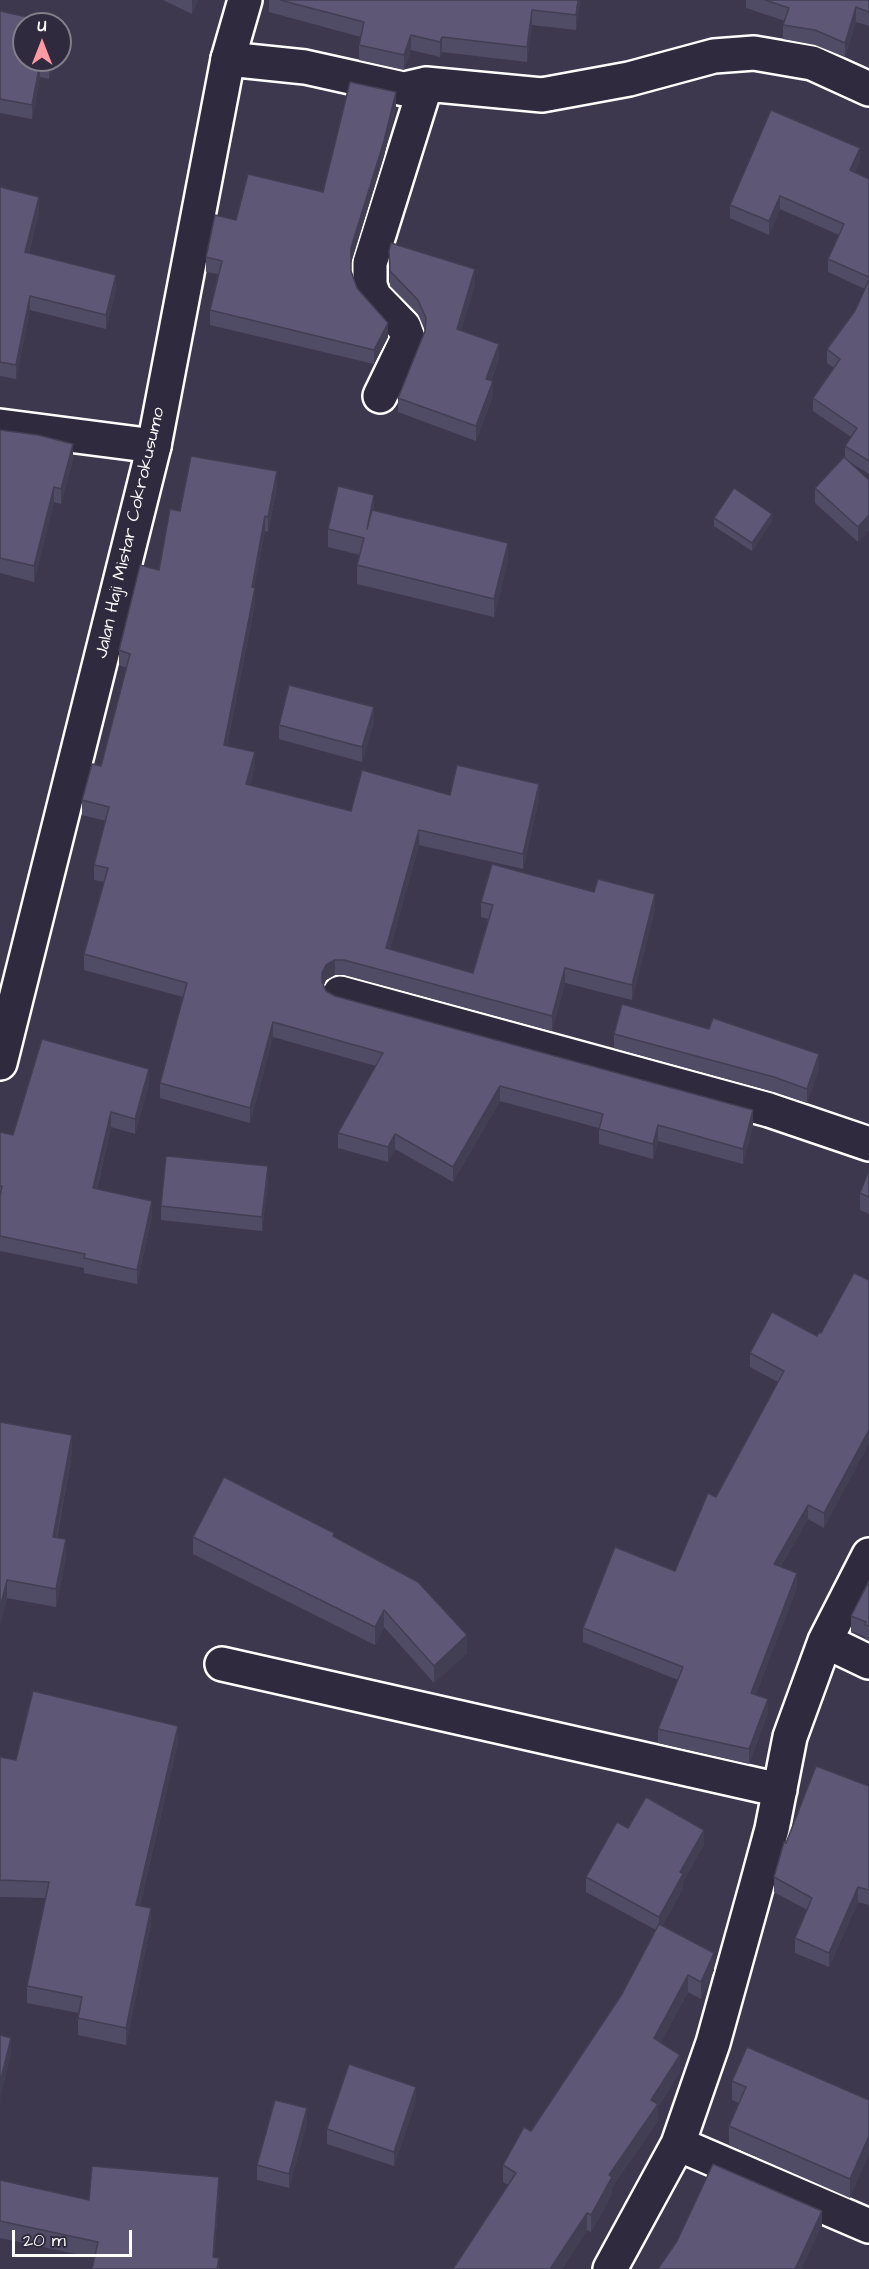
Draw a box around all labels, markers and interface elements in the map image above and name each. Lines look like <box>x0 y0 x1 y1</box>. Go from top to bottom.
north arrow <box>12 12 72 72</box>
text: U <box>38 15 46 37</box>
street label: Jalan Haji Mistar Cokrokusumo <box>92 405 170 661</box>
scale bar <box>15 2218 135 2256</box>
text: 20 m <box>23 2228 66 2253</box>

